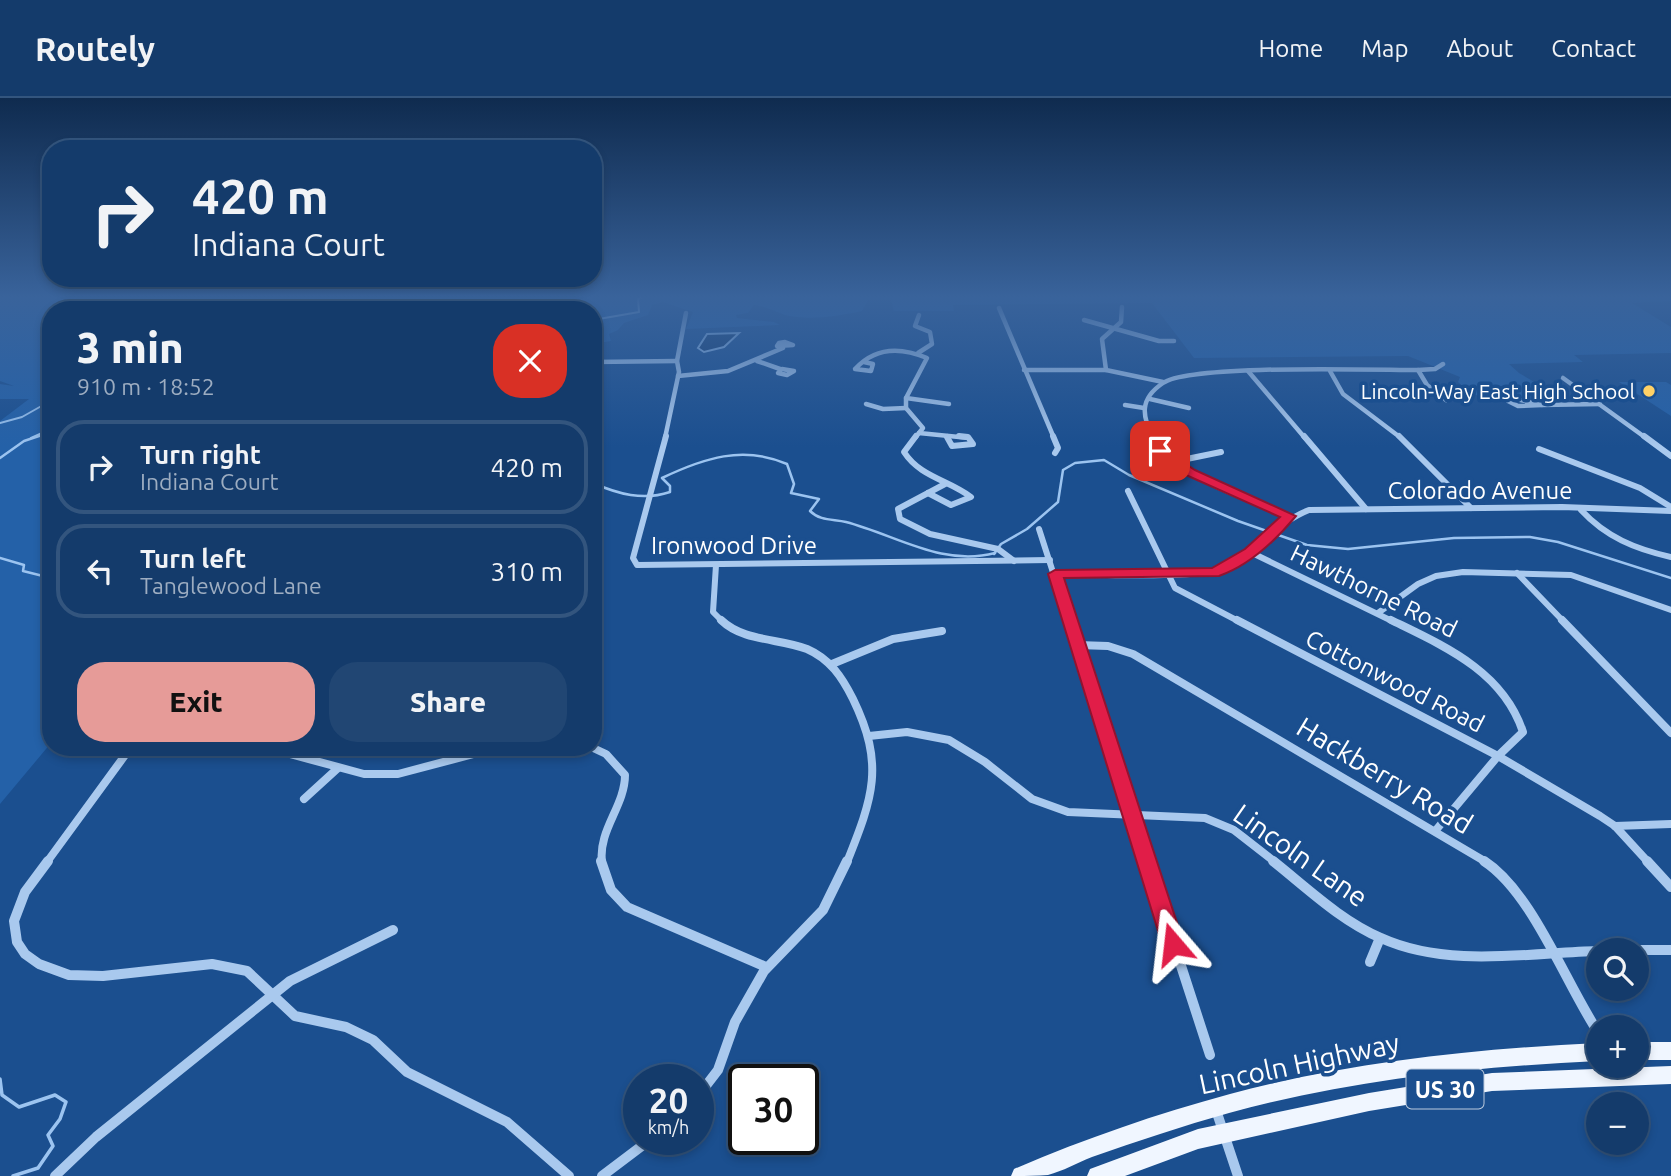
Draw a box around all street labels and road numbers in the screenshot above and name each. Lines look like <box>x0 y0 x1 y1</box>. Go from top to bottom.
street label: Colorado Avenue <box>1388 477 1572 504</box>
street label: Ironwood Drive <box>651 532 817 559</box>
street label: Hawthorne Road <box>1286 539 1462 643</box>
street label: Cottonwood Road <box>1301 624 1489 738</box>
street label: Hackberry Road <box>1292 710 1478 840</box>
street label: Lincoln Lane <box>1228 798 1374 912</box>
street label: Lincoln Highway <box>1196 1027 1402 1099</box>
road number: US 30 <box>1406 1070 1484 1108</box>

